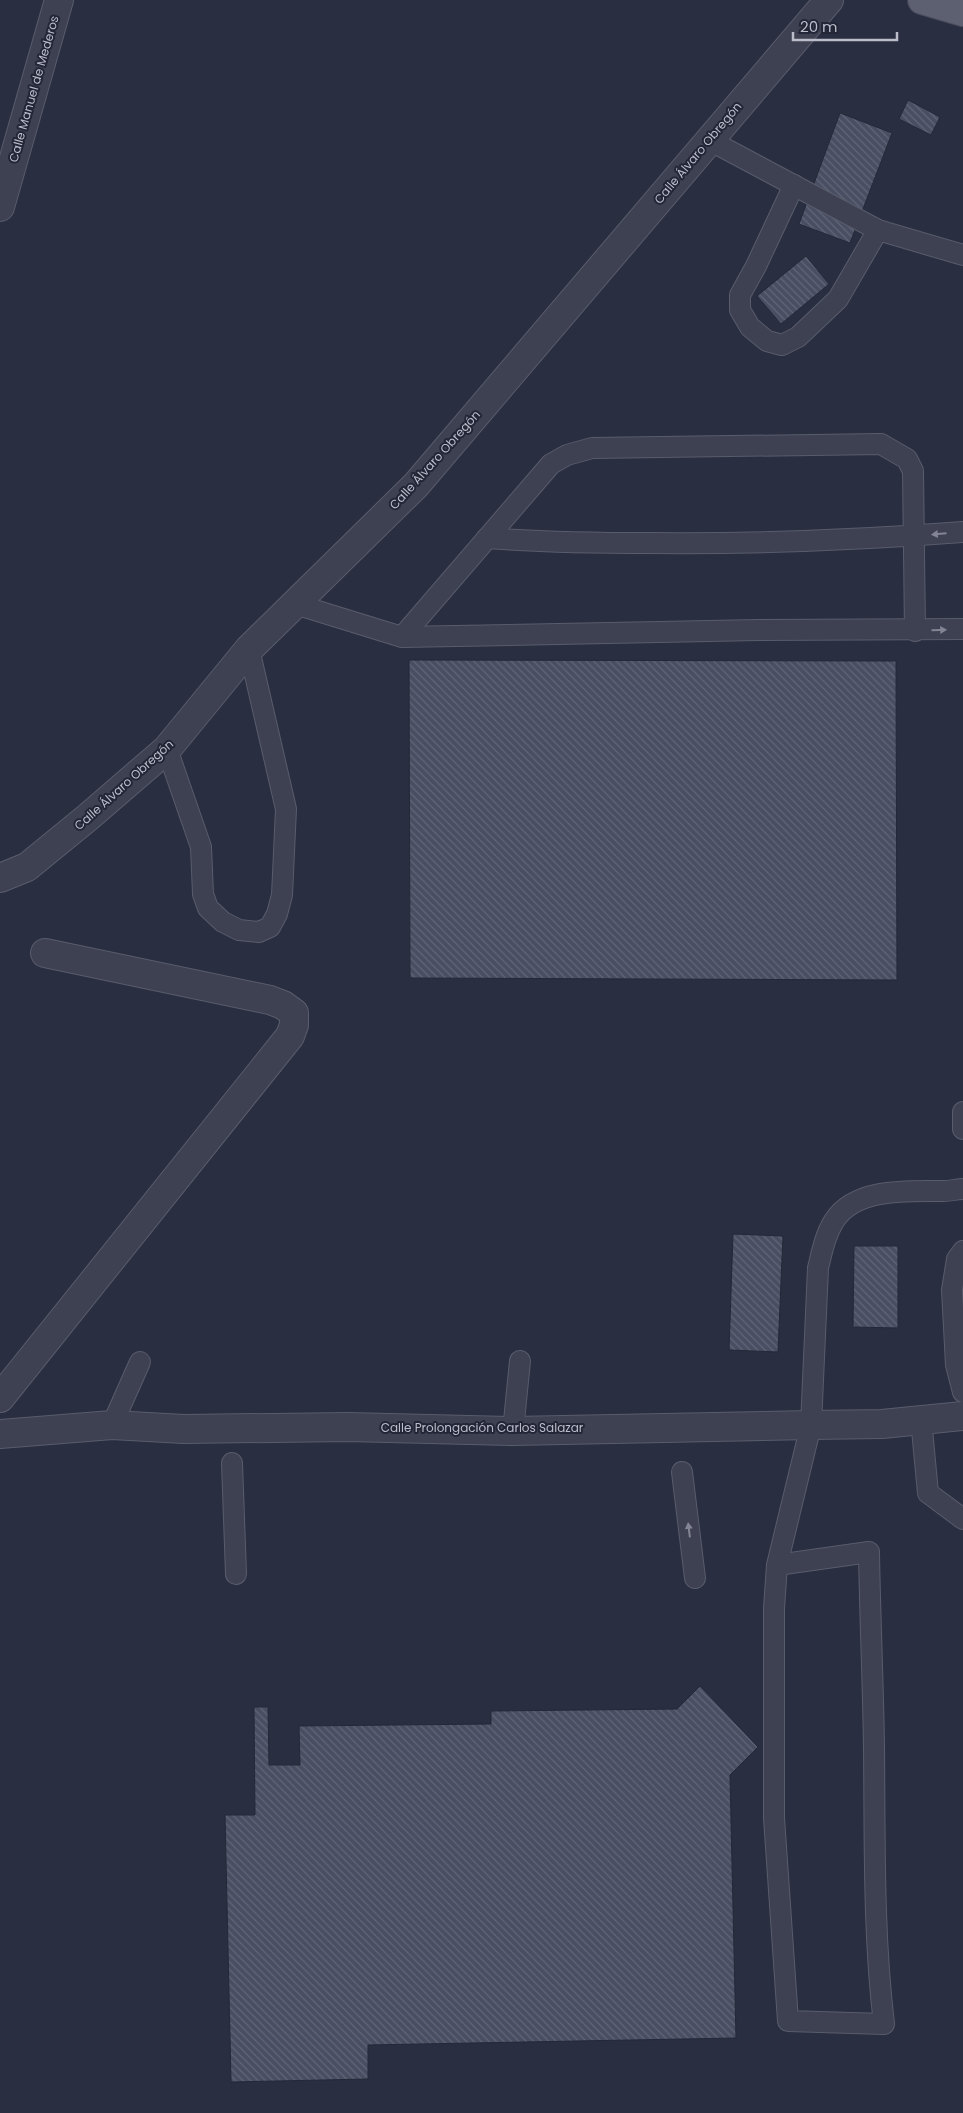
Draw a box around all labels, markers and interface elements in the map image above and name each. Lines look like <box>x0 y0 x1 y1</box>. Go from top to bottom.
scale bar <box>793 10 897 42</box>
street label: Calle Manuel de Mederos <box>4 14 63 164</box>
text: 20 m <box>800 16 838 37</box>
street label: Calle Álvaro Obregón <box>650 98 745 207</box>
street label: Calle Álvaro Obregón <box>385 406 484 513</box>
one-way arrow <box>930 530 946 538</box>
one-way arrow <box>931 626 947 634</box>
street label: Calle Álvaro Obregón <box>70 735 177 834</box>
street label: Calle Prolongación Carlos Salazar <box>381 1419 584 1436</box>
one-way arrow <box>685 1521 693 1537</box>

